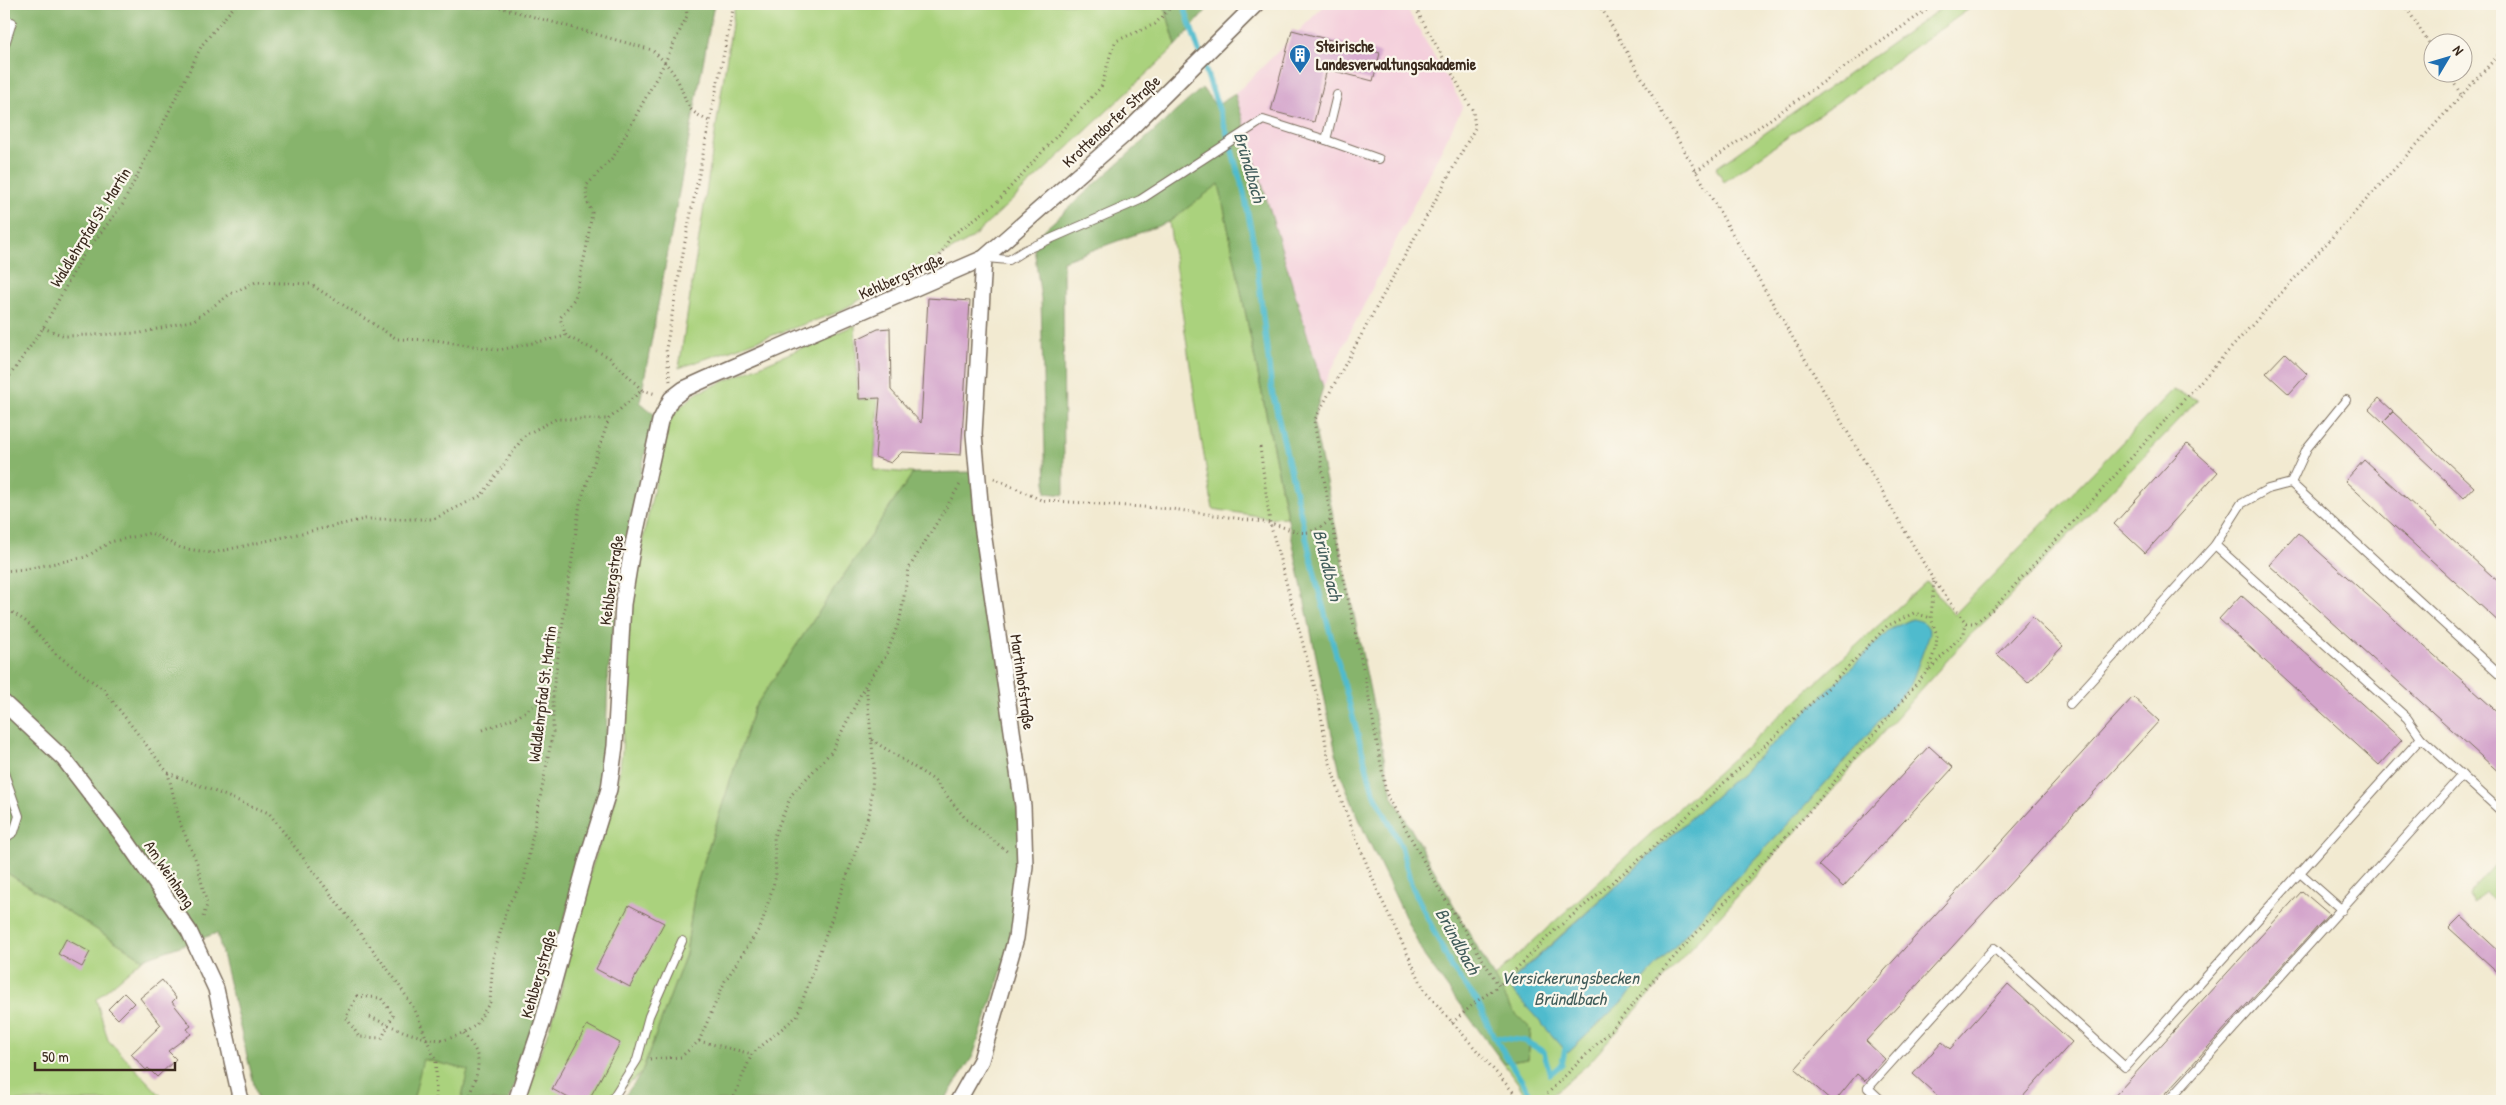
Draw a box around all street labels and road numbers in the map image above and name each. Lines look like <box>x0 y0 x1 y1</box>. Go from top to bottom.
street label: Krottendorfer Straße <box>1057 69 1165 172</box>
street label: Waldlehrpfad St. Martin <box>44 163 136 291</box>
street label: Kehlbergstraße <box>855 247 948 305</box>
street label: Kehlbergstraße <box>594 533 628 627</box>
street label: Waldlehrpfad St. Martin <box>523 625 561 763</box>
street label: Martinhofstraße <box>1005 633 1041 732</box>
street label: Am Weinhang <box>139 836 201 912</box>
street label: Kehlbergstraße <box>515 927 561 1021</box>

